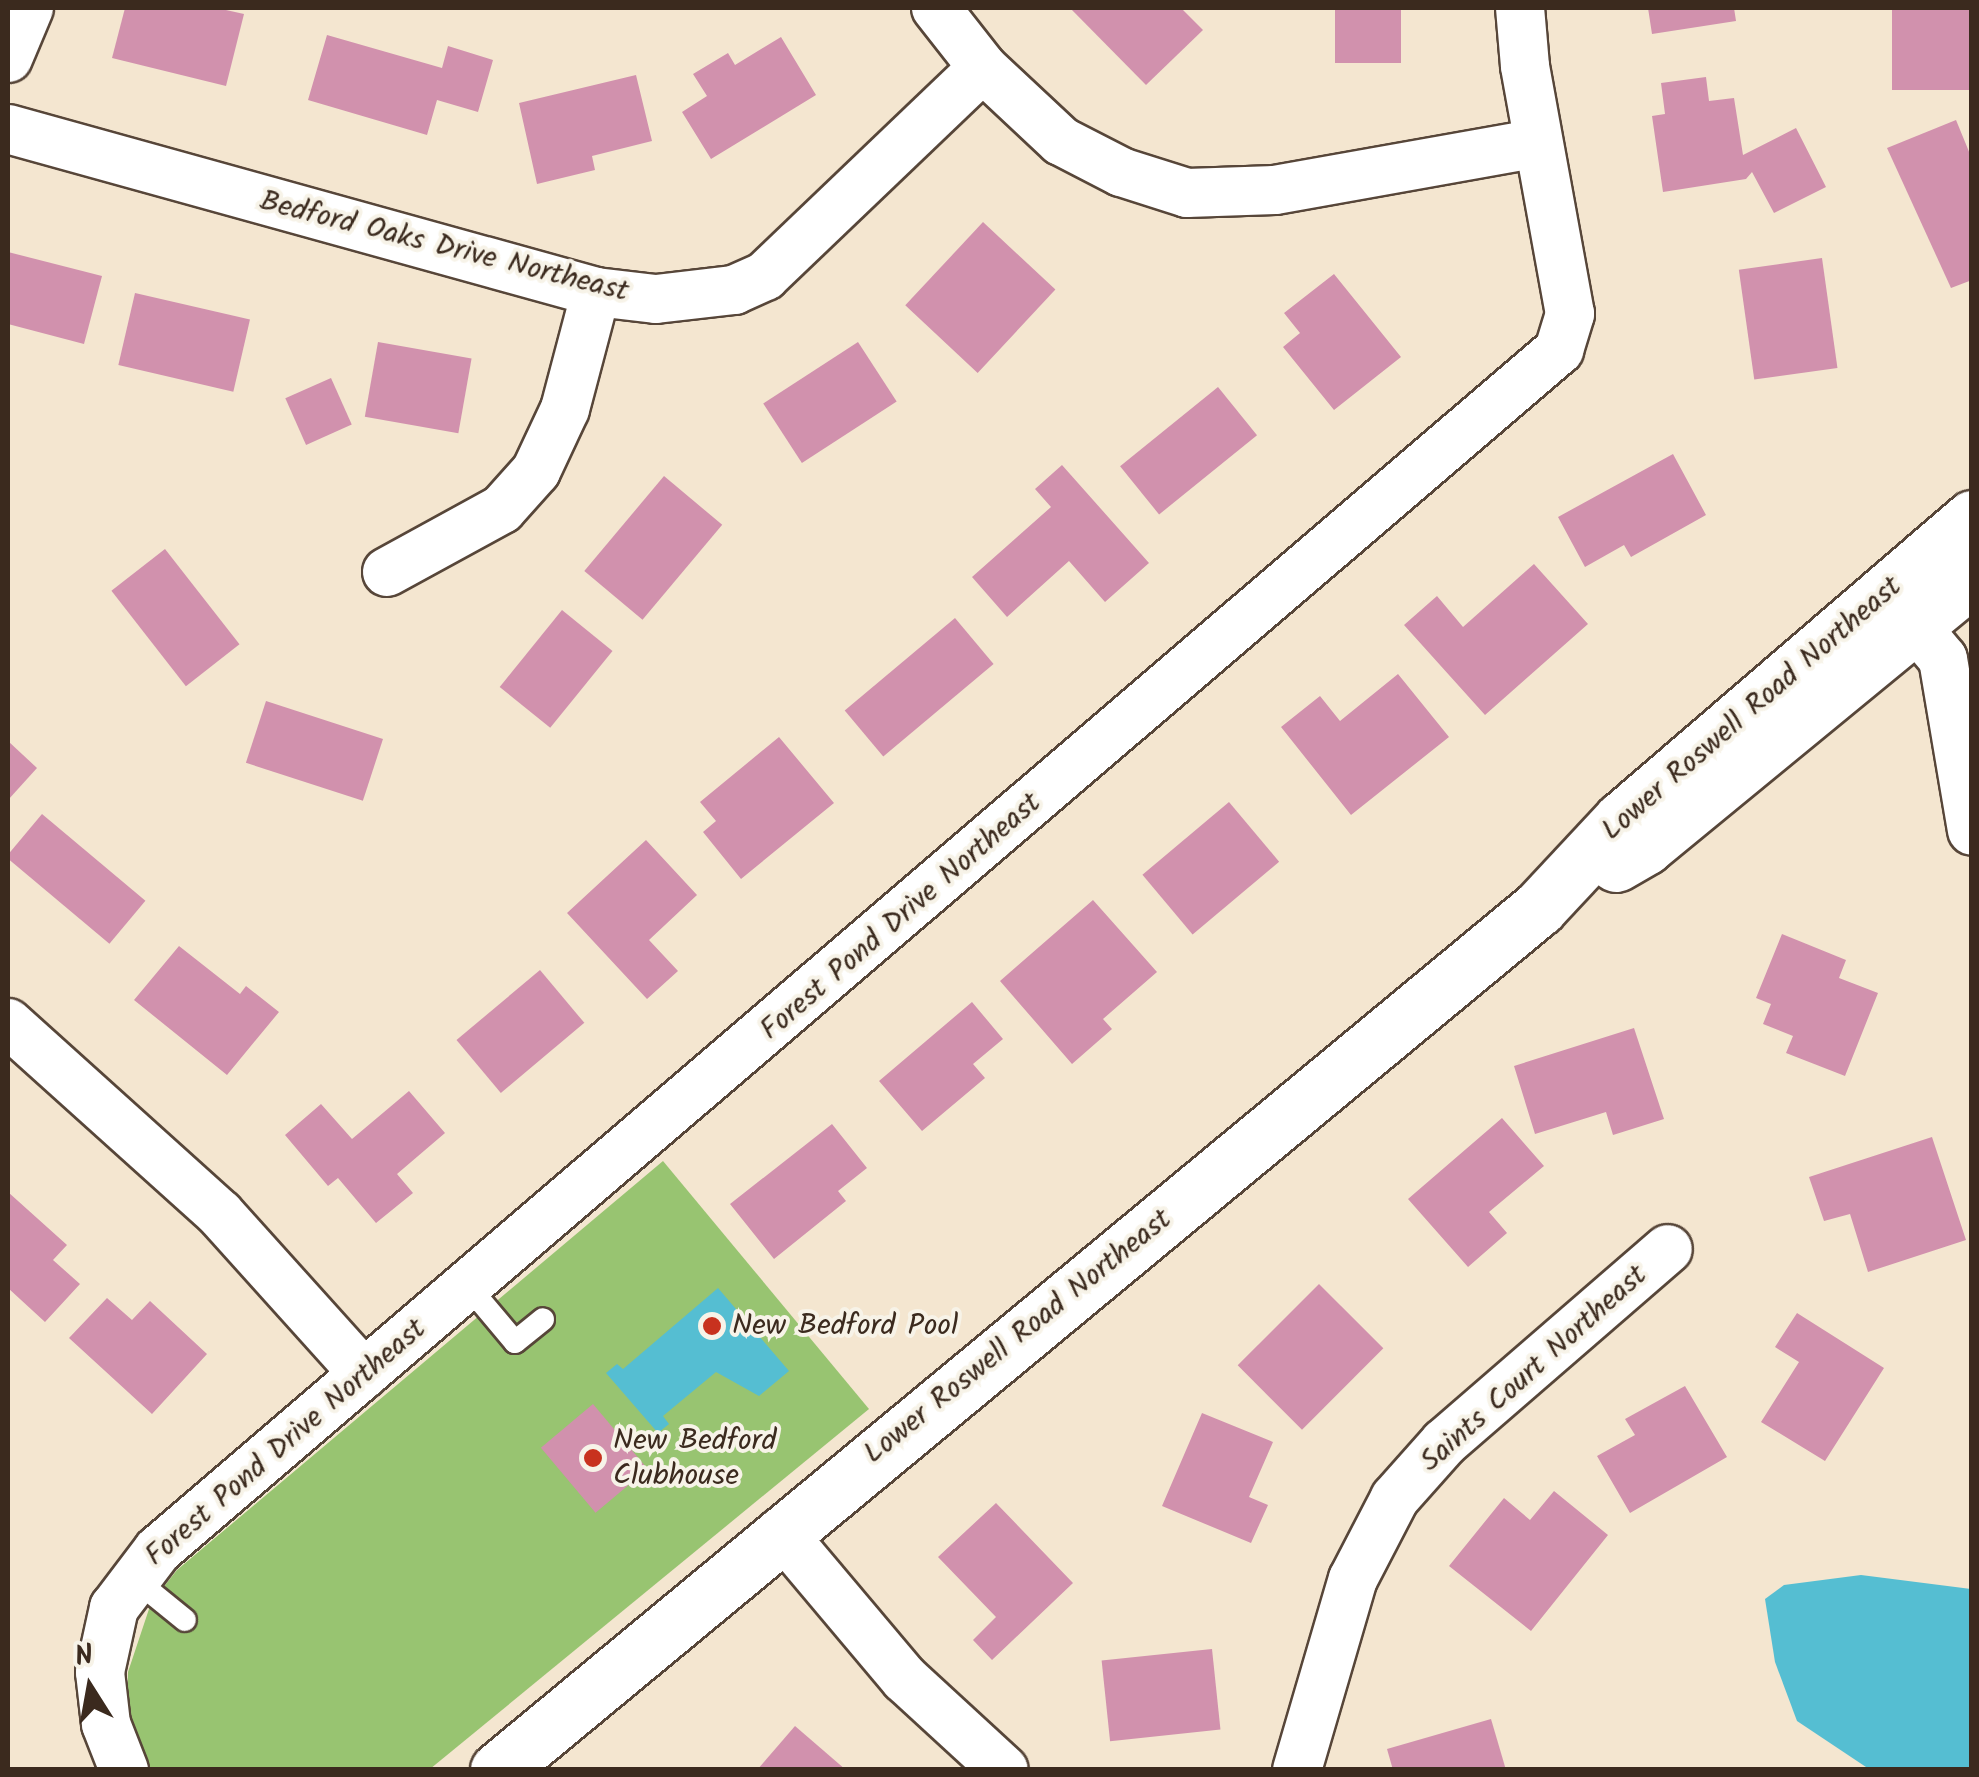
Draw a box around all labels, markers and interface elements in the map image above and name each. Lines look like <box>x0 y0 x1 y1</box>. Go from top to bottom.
street label: Bedford Oaks Drive Northeast <box>256 184 632 310</box>
street label: Lower Roswell Road Northeast <box>1595 569 1909 849</box>
street label: Forest Pond Drive Northeast <box>753 785 1049 1049</box>
street label: Lower Roswell Road Northeast <box>857 1202 1179 1472</box>
street label: Saints Court Northeast <box>1413 1258 1655 1480</box>
place label: New Bedford Pool <box>732 1308 958 1344</box>
street label: Forest Pond Drive Northeast <box>138 1311 434 1575</box>
marker: New Bedford Pool <box>701 1315 723 1337</box>
place label: New Bedford Clubhouse <box>613 1423 776 1494</box>
marker: New Bedford Clubhouse <box>582 1447 604 1469</box>
text: N <box>71 1633 97 1681</box>
north arrow <box>40 1637 140 1737</box>

